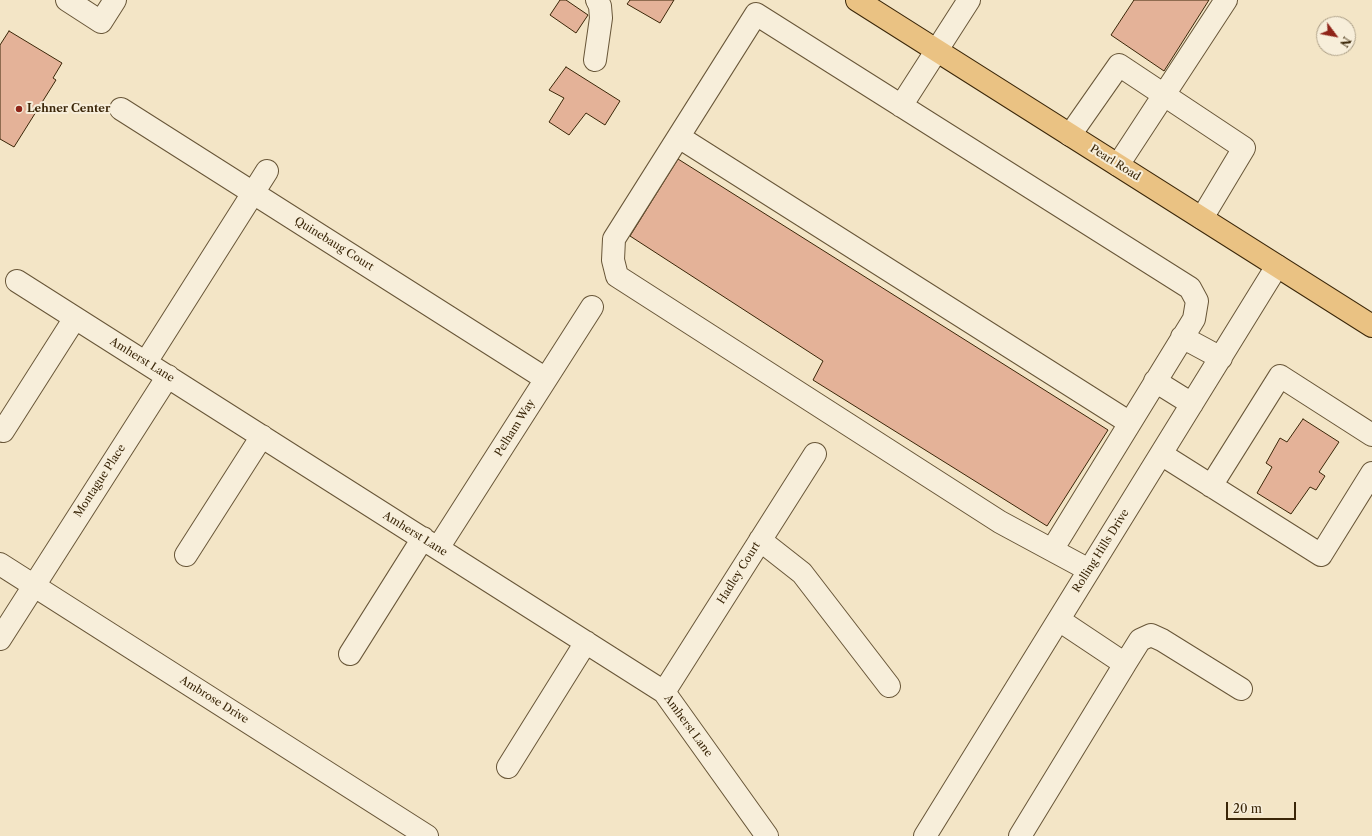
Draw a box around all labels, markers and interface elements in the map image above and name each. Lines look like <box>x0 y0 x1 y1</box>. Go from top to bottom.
north arrow <box>1316 16 1356 56</box>
text: N <box>1337 34 1354 50</box>
place label: Lehner Center <box>27 102 110 116</box>
marker: Lehner Center <box>14 104 24 114</box>
street label: Pearl Road <box>1087 142 1143 184</box>
street label: Quinebaug Court <box>292 214 376 274</box>
street label: Amherst Lane <box>107 335 177 385</box>
street label: Pelham Way <box>492 397 538 459</box>
street label: Montague Place <box>72 442 128 520</box>
street label: Rolling Hills Drive <box>1070 507 1132 595</box>
street label: Amherst Lane <box>380 509 450 559</box>
street label: Hadley Court <box>715 540 763 606</box>
street label: Ambrose Drive <box>177 674 251 726</box>
street label: Amherst Lane <box>661 692 715 760</box>
scale bar <box>1228 794 1298 820</box>
text: 20 m <box>1233 801 1262 816</box>

